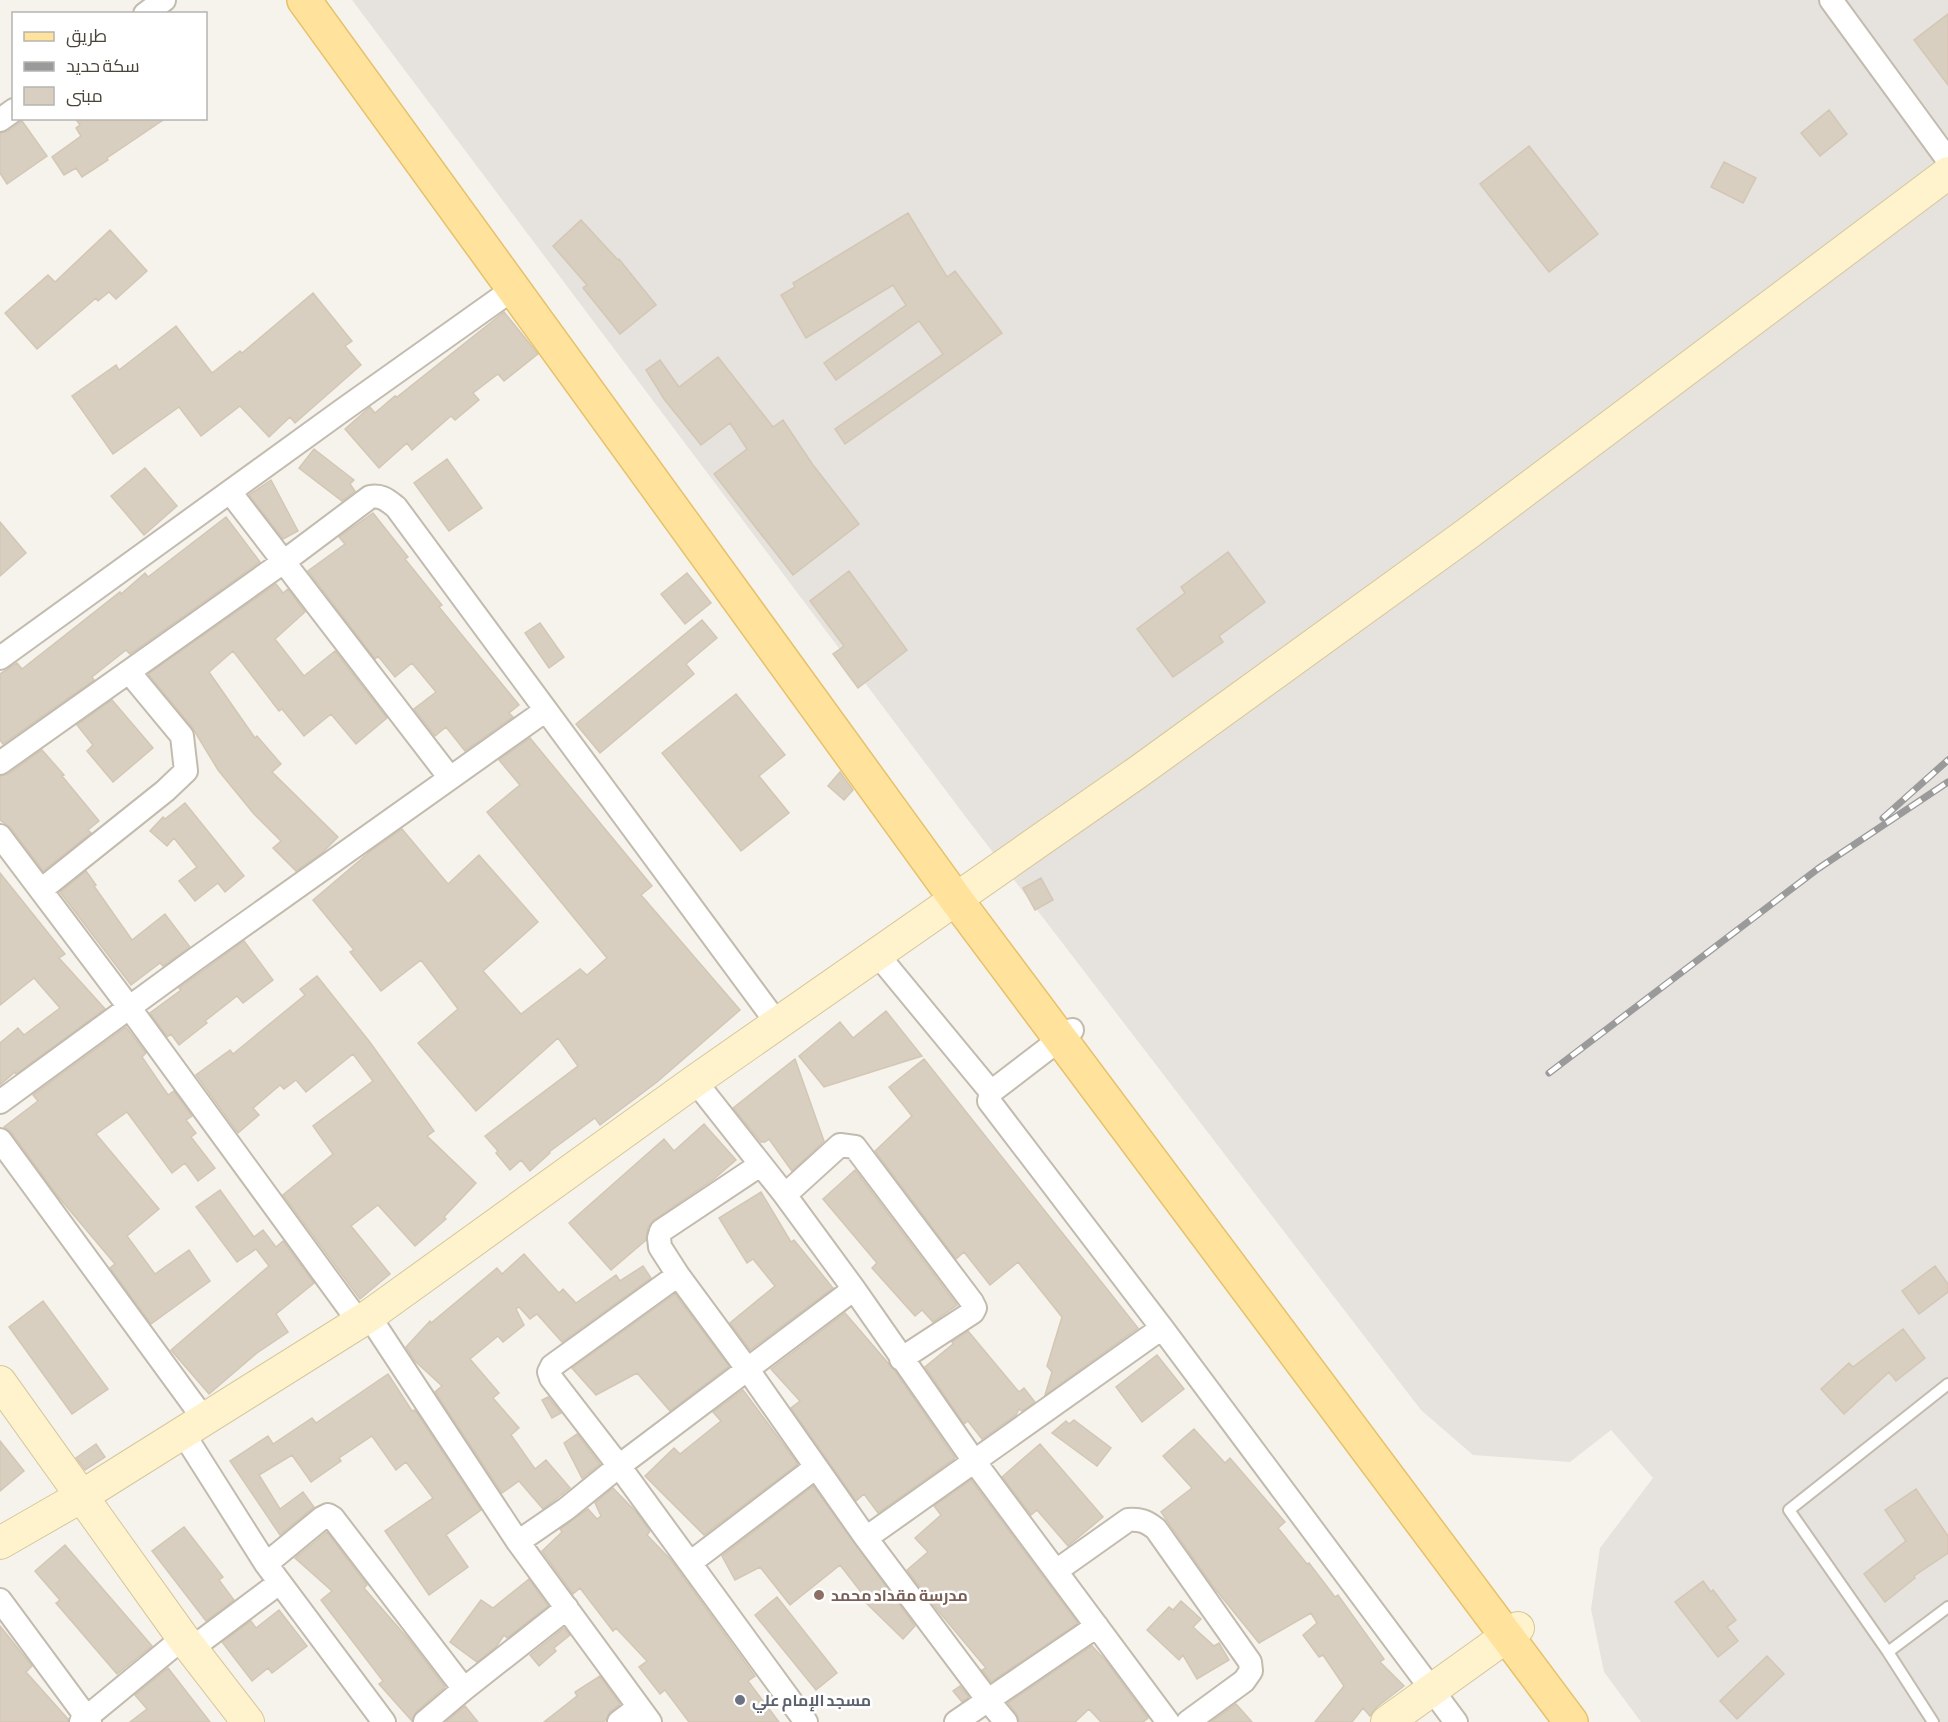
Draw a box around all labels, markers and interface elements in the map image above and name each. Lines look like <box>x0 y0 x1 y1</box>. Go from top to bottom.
legend <box>12 12 207 120</box>
text: طريق <box>66 25 107 48</box>
text: سكة حديد <box>66 55 140 76</box>
text: مبنى <box>66 85 103 107</box>
place label: مدرسة مقداد محمد <box>831 1586 968 1605</box>
marker: مدرسة مقداد محمد <box>812 1588 826 1602</box>
place label: مسجد الإمام علي <box>752 1691 871 1713</box>
marker: مسجد الإمام علي <box>733 1693 747 1707</box>

